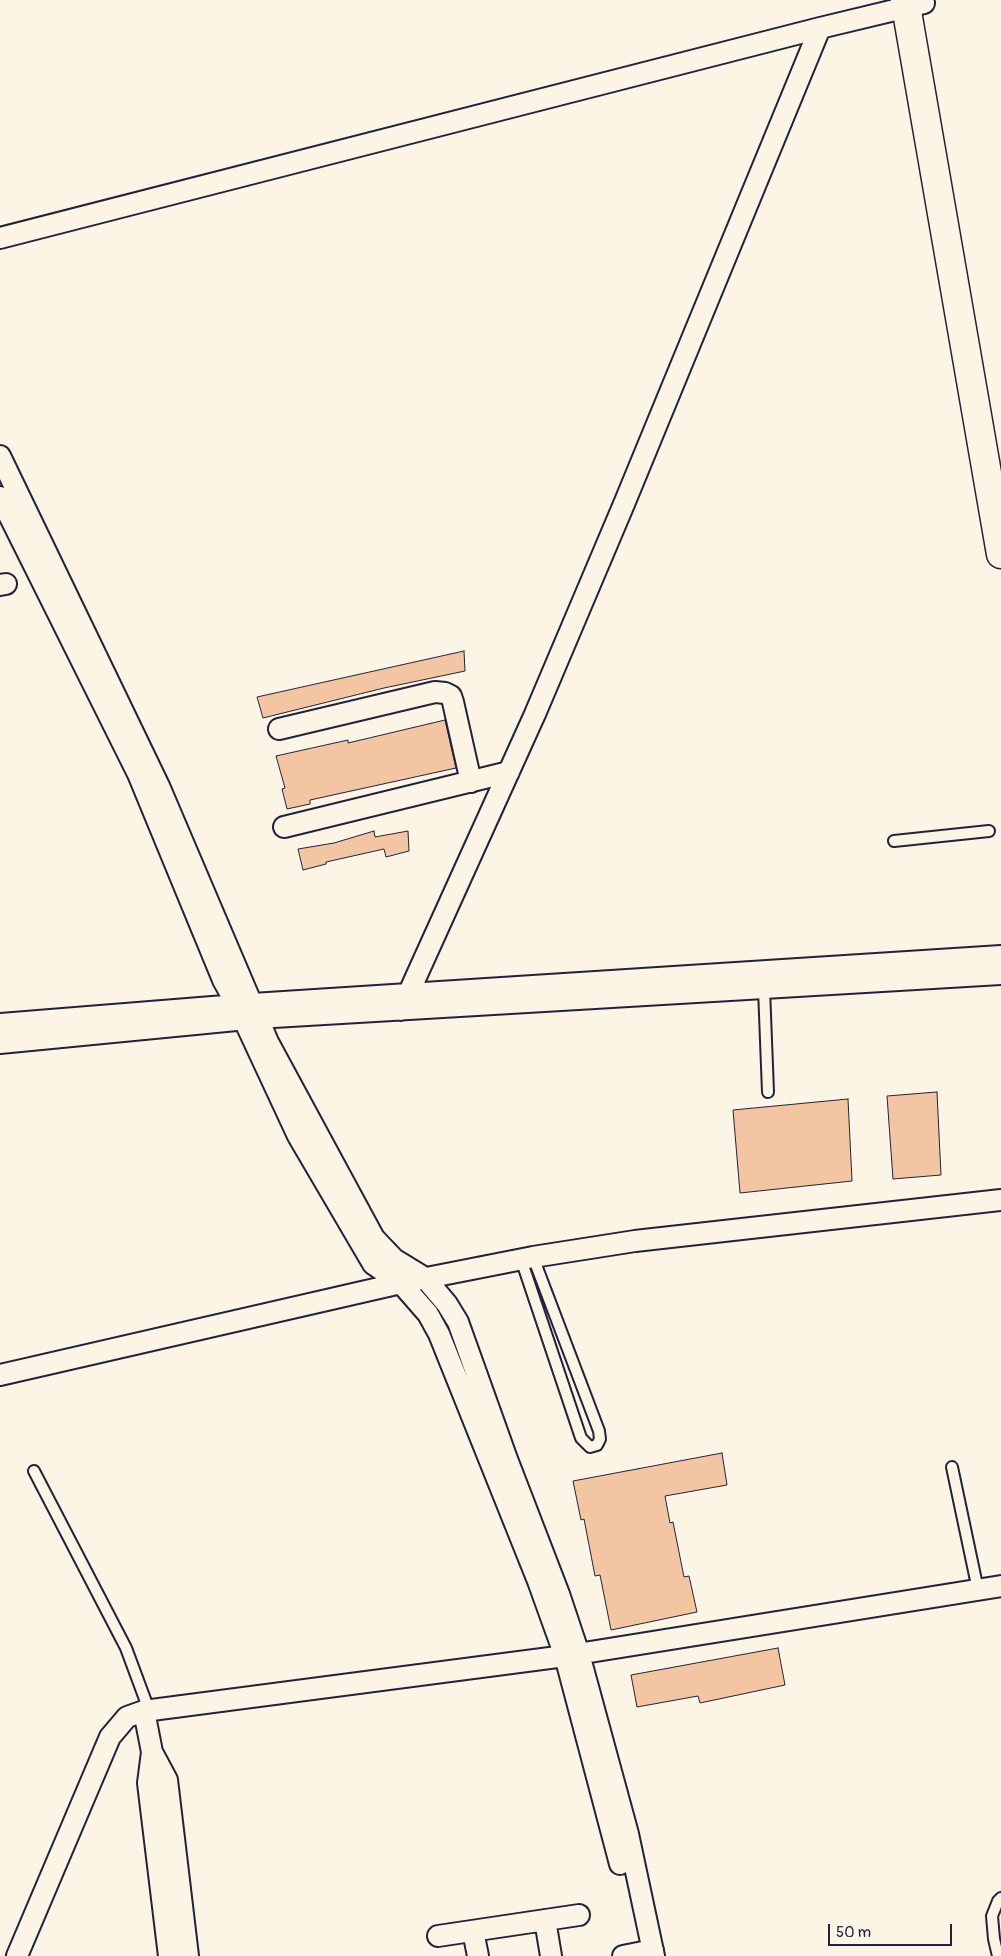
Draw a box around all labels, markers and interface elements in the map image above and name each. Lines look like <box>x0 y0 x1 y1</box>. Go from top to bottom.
scale bar <box>831 1914 955 1946</box>
text: 50 m <box>836 1923 871 1942</box>

